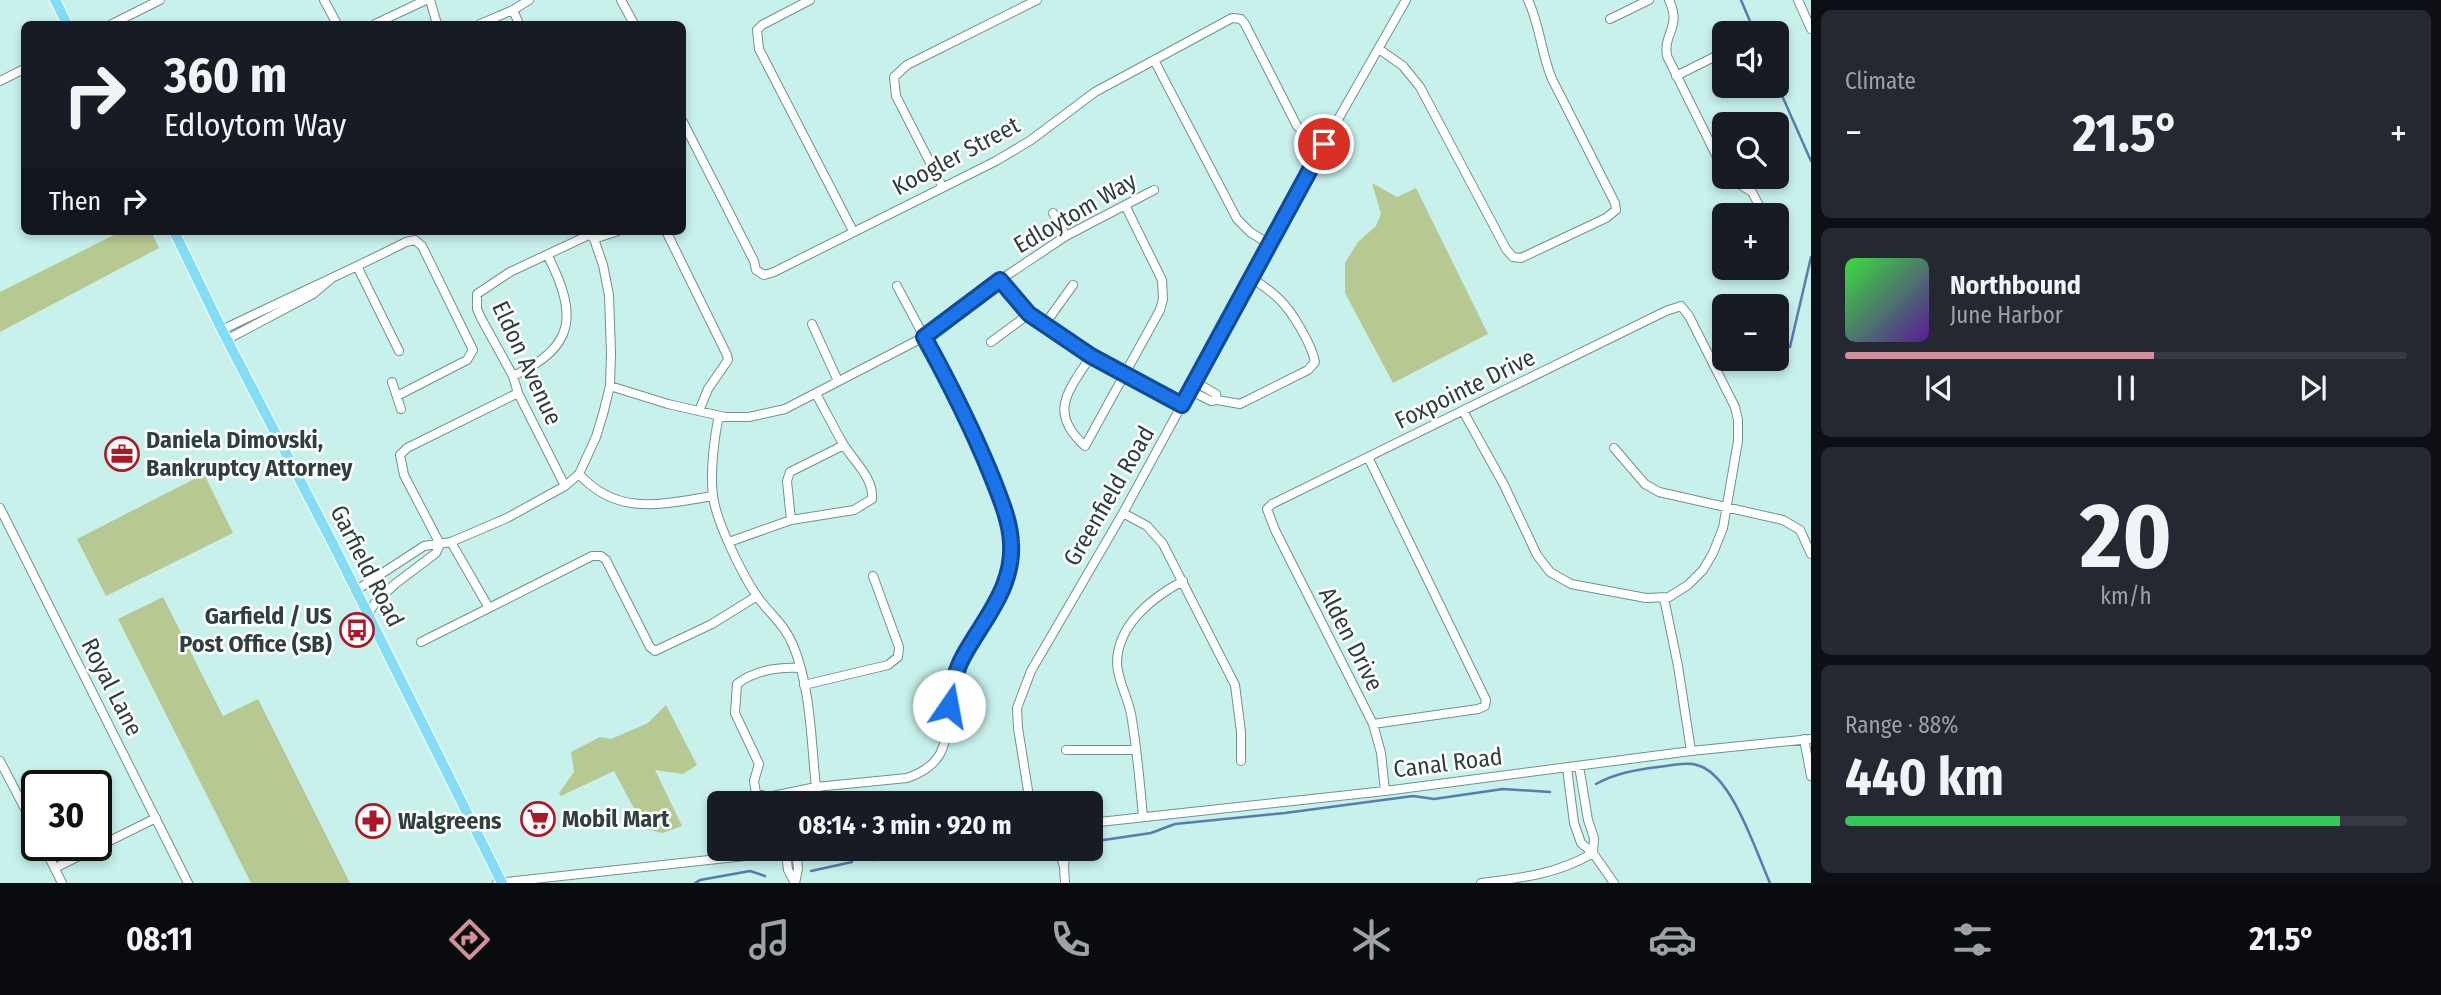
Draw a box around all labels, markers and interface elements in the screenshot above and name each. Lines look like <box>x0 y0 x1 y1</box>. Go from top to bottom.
map controls <box>1712 21 1789 371</box>
button: sound <box>1712 21 1789 98</box>
text: 360 m <box>164 46 287 105</box>
icon: right <box>49 49 140 140</box>
text: Climate <box>1845 67 1916 95</box>
text: 21.5° <box>2072 102 2179 165</box>
text: Edloytom Way <box>164 106 346 144</box>
text: − <box>1845 110 1862 156</box>
text: + <box>2390 110 2407 156</box>
street label: Koogler Street <box>888 111 1025 201</box>
button: search <box>1712 112 1789 189</box>
pin <box>1294 114 1354 174</box>
icon: arrive <box>1305 125 1343 163</box>
street label: Edloytom Way <box>1009 167 1141 259</box>
icon: right <box>115 182 153 220</box>
text: Then <box>49 186 101 217</box>
button: + <box>1712 203 1789 280</box>
text: Northbound <box>1950 270 2081 301</box>
button: − <box>1712 294 1789 371</box>
street label: Eldon Avenue <box>486 297 568 429</box>
text: June Harbor <box>1950 301 2063 329</box>
street label: Foxpointe Drive <box>1390 343 1540 435</box>
icon: previous <box>1920 369 1958 407</box>
icon: pause <box>2107 369 2145 407</box>
icon: next <box>2294 369 2332 407</box>
street label: Greenfield Road <box>1058 421 1160 571</box>
place label: Daniela Dimovski, Bankruptcy Attorney <box>146 426 353 482</box>
office icon: Daniela Dimovski, Bankruptcy Attorney <box>103 435 141 473</box>
text: 20 <box>2080 482 2172 591</box>
street label: Garfield Road <box>324 500 410 632</box>
street label: Alden Drive <box>1313 582 1389 696</box>
text: km/h <box>2100 582 2152 610</box>
place label: Garfield / US Post Office (SB) <box>179 602 332 658</box>
bus stop icon: Garfield / US Post Office (SB) <box>338 611 376 649</box>
street label: Royal Lane <box>75 633 149 741</box>
position arrow <box>912 669 986 743</box>
text: Range · 88% <box>1845 711 1958 739</box>
street label: Canal Road <box>1392 742 1504 784</box>
text: 440 km <box>1845 746 2004 809</box>
speed limit sign: 30 <box>21 770 112 861</box>
supermarket icon: Mobil Mart <box>519 800 557 838</box>
pharmacy icon: Walgreens <box>354 802 392 840</box>
place label: Mobil Mart <box>562 805 670 833</box>
place label: Walgreens <box>398 807 502 835</box>
text: 08:14 · 3 min · 920 m <box>798 810 1012 841</box>
icon: directions <box>445 915 494 964</box>
icon: music <box>745 915 794 964</box>
icon: phone <box>1046 915 1095 964</box>
icon: climate <box>1347 915 1396 964</box>
icon: car <box>1648 915 1697 964</box>
icon: filters <box>1948 915 1997 964</box>
text: 08:11 <box>126 920 193 958</box>
text: 21.5° <box>2249 920 2315 958</box>

